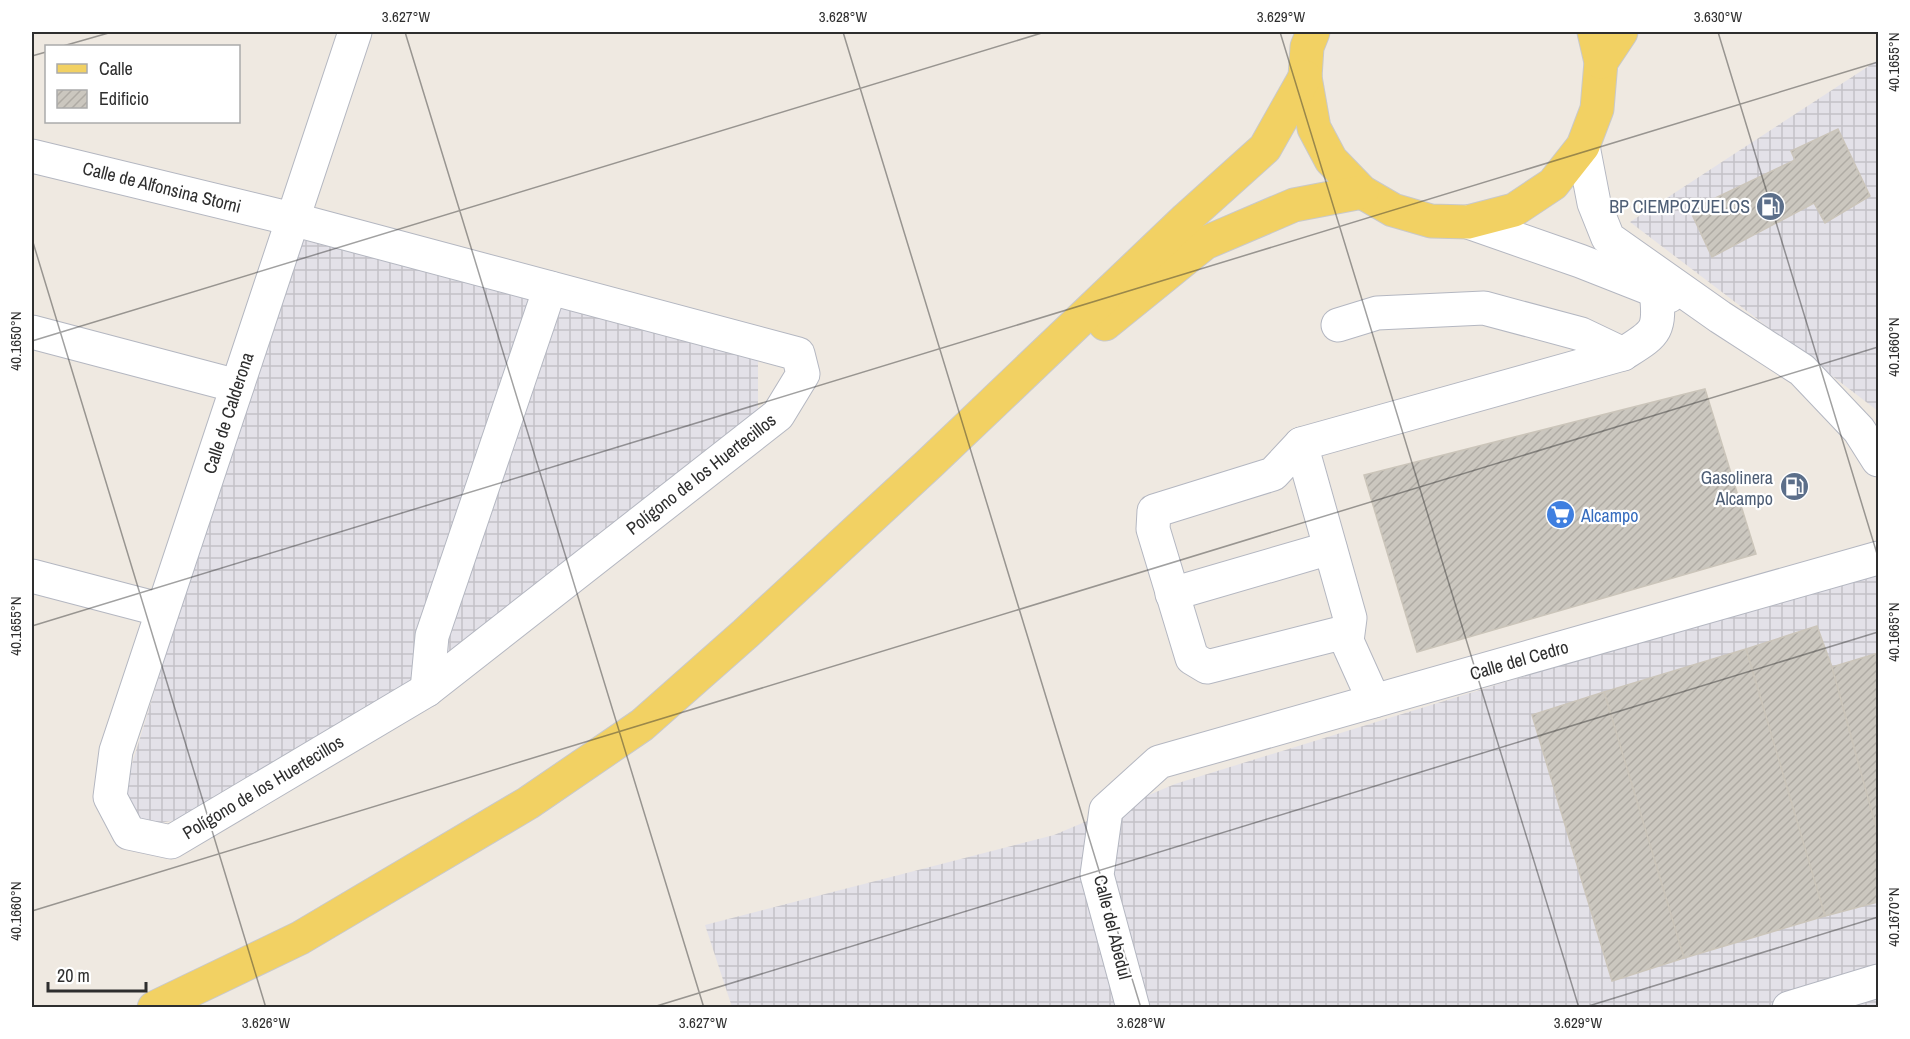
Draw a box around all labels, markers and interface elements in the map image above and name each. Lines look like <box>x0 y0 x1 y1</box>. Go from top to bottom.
text: 3.627°W <box>382 6 431 27</box>
text: 3.628°W <box>819 6 868 27</box>
text: 3.629°W <box>1257 6 1306 27</box>
text: 3.630°W <box>1694 6 1743 27</box>
text: 40.1655°N <box>1883 32 1904 92</box>
legend <box>45 45 240 123</box>
text: Calle <box>99 56 133 81</box>
text: Edificio <box>99 86 149 111</box>
street label: Calle de Alfonsina Storni <box>80 155 244 219</box>
fuel station icon: BP CIEMPOZUELOS <box>1755 190 1787 222</box>
place label: BP CIEMPOZUELOS <box>1609 194 1750 219</box>
text: 40.1650°N <box>5 311 26 371</box>
text: 40.1660°N <box>1883 317 1904 377</box>
street label: Calle de Calderona <box>197 349 259 477</box>
street label: Polígono de los Huertecillos <box>621 408 781 540</box>
place label: Gasolinera Alcampo <box>1701 465 1773 511</box>
fuel station icon: Gasolinera Alcampo <box>1778 471 1810 503</box>
supermarket icon: Alcampo <box>1544 499 1576 531</box>
place label: Alcampo <box>1580 503 1638 528</box>
text: 40.1655°N <box>5 596 26 656</box>
text: 40.1665°N <box>1883 602 1904 662</box>
street label: Calle del Cedro <box>1467 634 1571 686</box>
street label: Polígono de los Huertecillos <box>178 729 348 845</box>
street label: Calle del Abedul <box>1088 872 1138 982</box>
text: 40.1660°N <box>5 881 26 941</box>
text: 40.1670°N <box>1883 887 1904 947</box>
scale bar <box>48 955 146 993</box>
text: 20 m <box>57 963 90 988</box>
text: 3.626°W <box>242 1012 291 1033</box>
text: 3.627°W <box>679 1012 728 1033</box>
text: 3.628°W <box>1117 1012 1166 1033</box>
text: 3.629°W <box>1554 1012 1603 1033</box>

